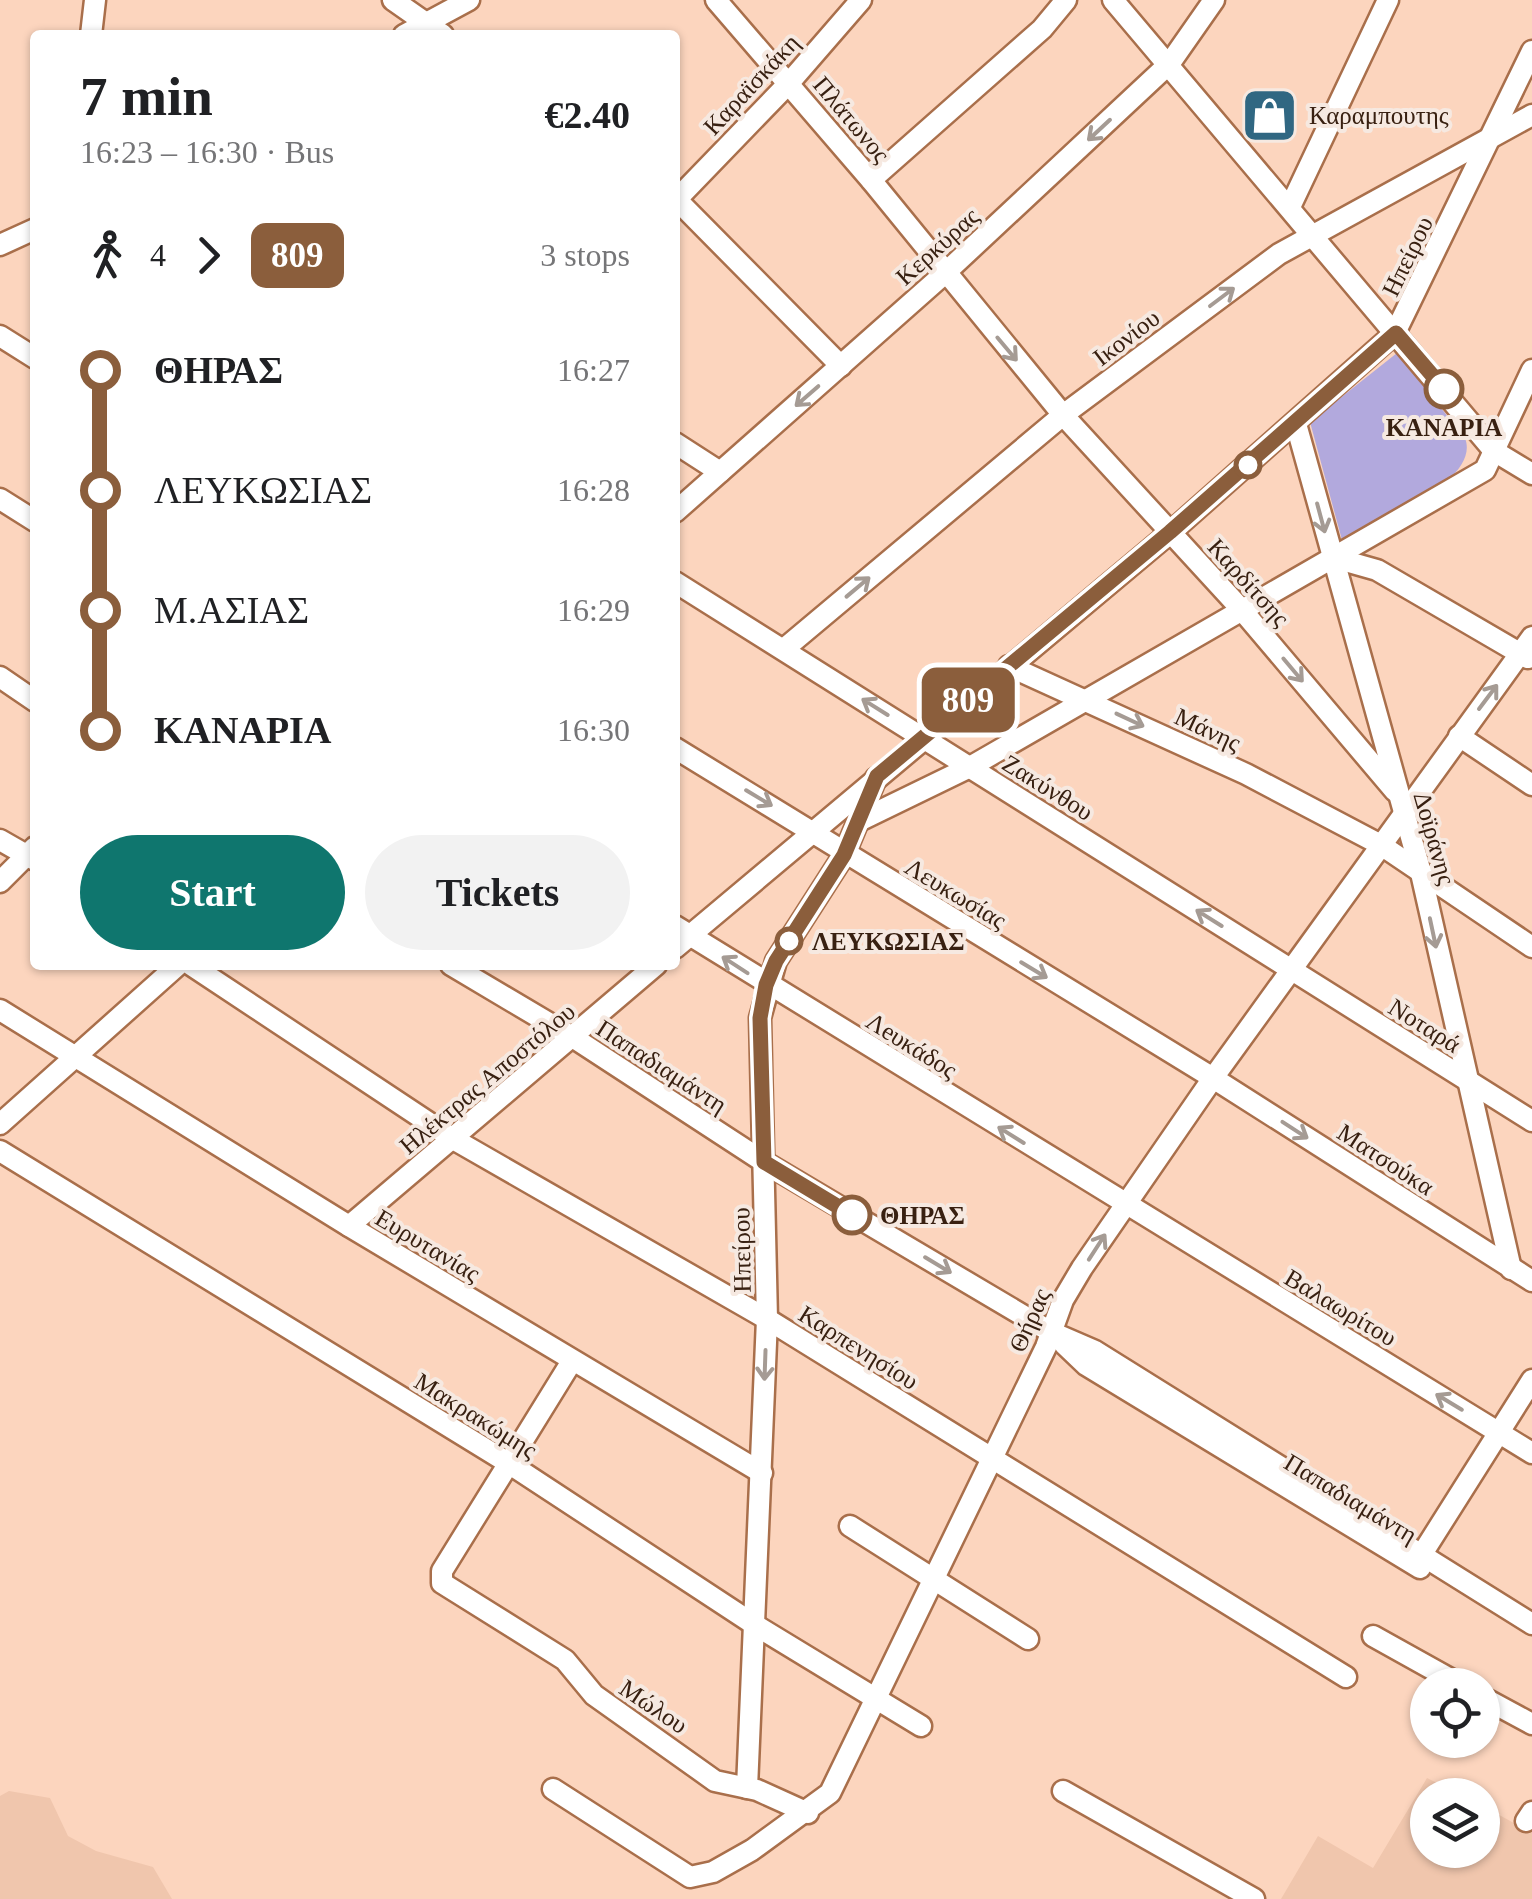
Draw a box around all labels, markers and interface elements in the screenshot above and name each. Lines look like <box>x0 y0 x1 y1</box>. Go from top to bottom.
street label: Καραϊσκάκη <box>698 29 805 140</box>
text: 7 min <box>80 66 213 127</box>
street label: Πλάτωνος <box>808 71 895 168</box>
shop icon: Καραμπουτης <box>1240 85 1300 145</box>
text: €2.40 <box>545 94 630 136</box>
place label: Καραμπουτης <box>1309 102 1449 129</box>
one-way arrow <box>1087 118 1111 142</box>
text: 16:23 – 16:30 · Bus <box>80 134 334 170</box>
street label: Κερκύρας <box>891 202 984 290</box>
street label: Ηπείρου <box>1377 212 1438 300</box>
icon: walk <box>80 228 135 283</box>
icon: forward <box>181 228 236 283</box>
text: 809 <box>271 236 324 275</box>
text: 4 <box>150 237 166 273</box>
text: 3 stops <box>540 237 630 273</box>
one-way arrow <box>1208 286 1235 307</box>
street label: Ικονίου <box>1088 304 1165 371</box>
one-way arrow <box>996 335 1018 361</box>
text: ΘΗΡΑΣ <box>154 349 283 391</box>
text: 16:27 <box>557 352 630 388</box>
marker: ΚΑΝΑΡΙΑ <box>1425 370 1463 408</box>
one-way arrow <box>795 384 820 407</box>
place label: ΚΑΝΑΡΙΑ <box>1386 414 1502 441</box>
unlabelled marker <box>1235 452 1261 478</box>
text: ΛΕΥΚΩΣΙΑΣ <box>154 469 372 511</box>
text: 16:28 <box>557 472 630 508</box>
one-way arrow <box>1312 502 1331 533</box>
street label: Καρδίτσης <box>1203 533 1295 631</box>
one-way arrow <box>845 576 871 598</box>
text: Μ.ΑΣΙΑΣ <box>154 589 309 631</box>
text: 16:29 <box>557 592 630 628</box>
one-way arrow <box>1281 657 1304 682</box>
line badge: 809 <box>910 668 1026 732</box>
text: 809 <box>942 681 994 720</box>
one-way arrow <box>1477 684 1498 711</box>
one-way arrow <box>861 697 890 717</box>
street label: Μάνης <box>1171 703 1245 756</box>
text: ΚΑΝΑΡΙΑ <box>154 709 331 751</box>
one-way arrow <box>1114 711 1144 730</box>
text: 16:30 <box>557 712 630 748</box>
street label: Ζακύνθου <box>998 749 1098 826</box>
one-way arrow <box>744 788 773 808</box>
street label: Δοϊράνης <box>1408 789 1461 888</box>
button: Start <box>80 835 345 950</box>
button: Tickets <box>365 835 630 950</box>
street label: Λευκωσίας <box>900 853 1011 934</box>
one-way arrow <box>1195 908 1224 929</box>
one-way arrow <box>1425 916 1444 948</box>
marker: ΛΕΥΚΩΣΙΑΣ <box>776 928 802 954</box>
place label: ΛΕΥΚΩΣΙΑΣ <box>812 928 965 955</box>
one-way arrow <box>721 954 749 975</box>
one-way arrow <box>1019 960 1048 980</box>
street label: Νοταρά <box>1384 993 1466 1058</box>
street label: Ηλέκτρας Αποστόλου <box>394 997 580 1159</box>
street label: Λeυκάδος <box>862 1007 962 1084</box>
street label: Παπαδιαμάντη <box>592 1014 732 1118</box>
street label: Ματσούκα <box>1333 1118 1439 1200</box>
one-way arrow <box>1280 1120 1309 1141</box>
one-way arrow <box>997 1125 1026 1145</box>
marker: ΘΗΡΑΣ <box>833 1196 871 1234</box>
place label: ΘΗΡΑΣ <box>880 1202 965 1229</box>
street label: Ευρυτανίας <box>371 1204 485 1287</box>
street label: Ηπείρου <box>727 1207 756 1293</box>
one-way arrow <box>1086 1233 1107 1261</box>
one-way arrow <box>923 1255 952 1275</box>
street label: Βαλαωρίτου <box>1280 1264 1402 1351</box>
street label: Θήρας <box>1004 1284 1055 1356</box>
street label: Καρπενησίου <box>794 1300 923 1395</box>
one-way arrow <box>756 1348 775 1380</box>
street label: Μακρακώμης <box>410 1367 542 1464</box>
one-way arrow <box>1435 1392 1464 1412</box>
street label: Παπαδιαμάντη <box>1280 1448 1422 1548</box>
map controls <box>1410 1668 1500 1868</box>
button: locate <box>1410 1668 1500 1758</box>
street label: Μώλου <box>615 1674 693 1739</box>
button: layers <box>1410 1778 1500 1868</box>

